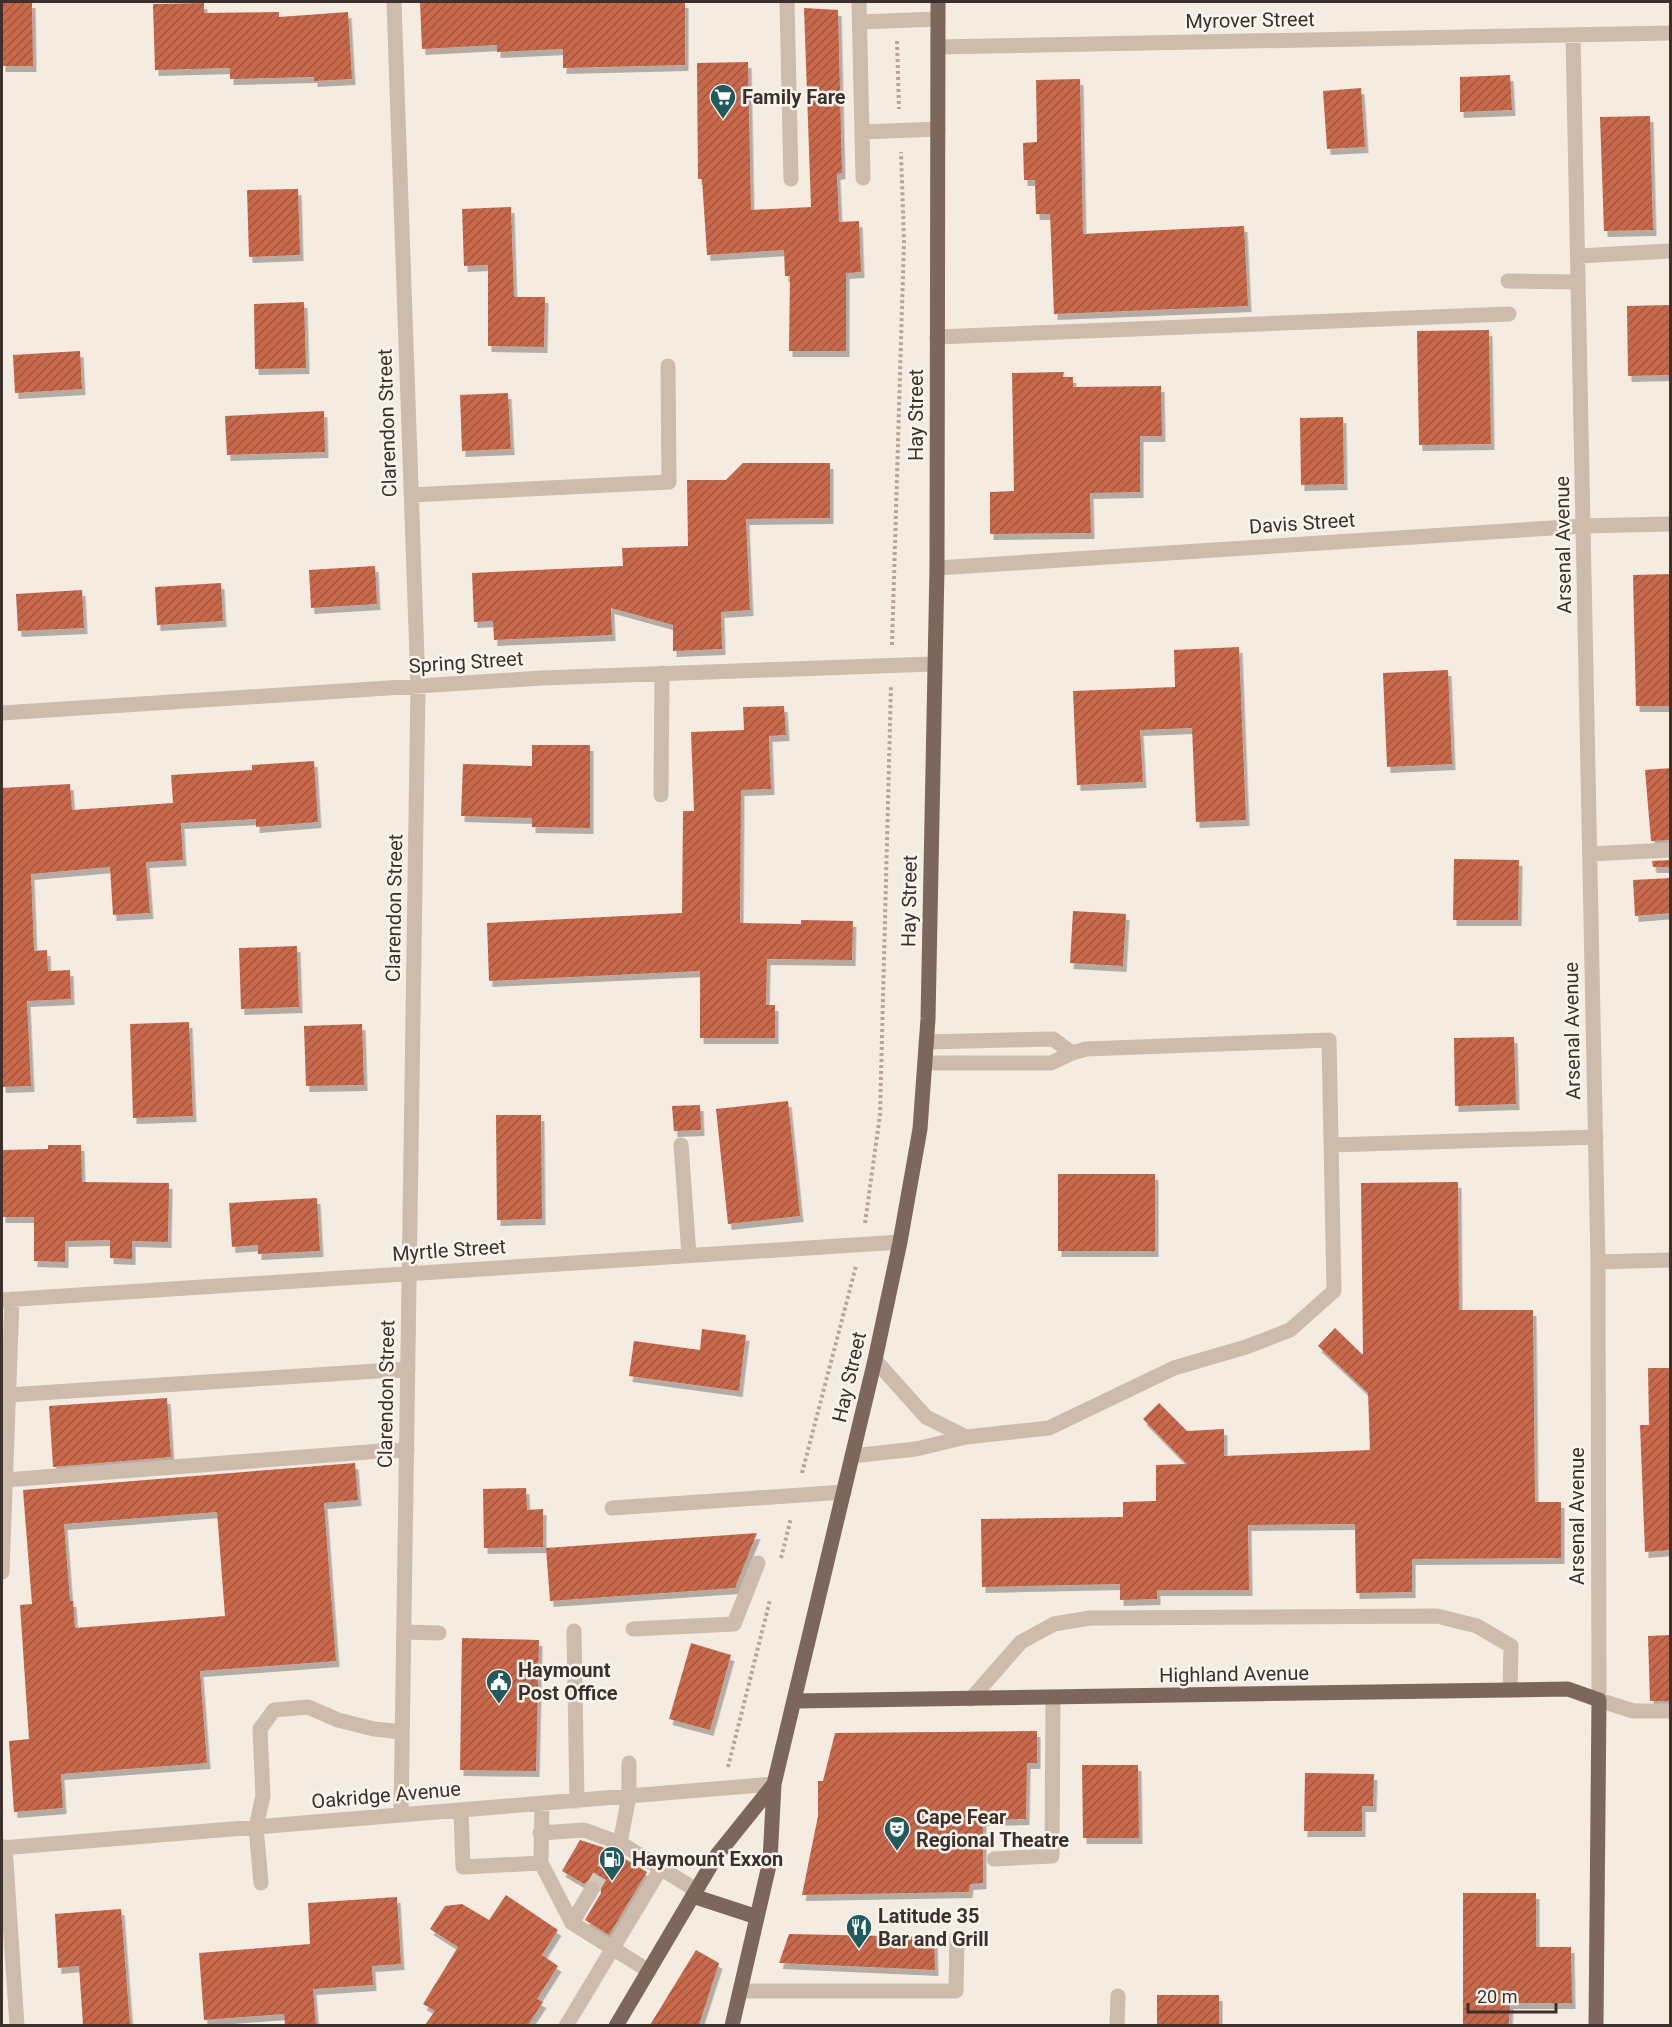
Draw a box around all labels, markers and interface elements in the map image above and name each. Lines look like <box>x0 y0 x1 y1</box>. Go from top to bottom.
street label: Myrover Street <box>1185 7 1315 33</box>
supermarket icon: Family Fare <box>708 82 738 120</box>
place label: Family Fare <box>742 85 846 109</box>
street label: Clarendon Street <box>372 348 402 498</box>
street label: Hay Street <box>904 369 928 461</box>
street label: Arsenal Avenue <box>1550 476 1576 614</box>
street label: Davis Street <box>1248 507 1356 539</box>
street label: Spring Street <box>408 646 524 678</box>
street label: Clarendon Street <box>381 834 407 982</box>
street label: Hay Street <box>896 855 922 947</box>
street label: Arsenal Avenue <box>1559 962 1585 1100</box>
street label: Myrtle Street <box>391 1234 507 1266</box>
street label: Clarendon Street <box>373 1320 399 1468</box>
street label: Hay Street <box>827 1329 871 1425</box>
street label: Arsenal Avenue <box>1565 1447 1589 1585</box>
place label: Haymount Post Office <box>518 1658 618 1705</box>
street label: Highland Avenue <box>1159 1661 1309 1687</box>
public building icon: Haymount Post Office <box>484 1667 514 1705</box>
street label: Oakridge Avenue <box>310 1777 462 1813</box>
place label: Cape Fear Regional Theatre <box>916 1805 1069 1852</box>
theatre icon: Cape Fear Regional Theatre <box>882 1814 912 1852</box>
fuel station icon: Haymount Exxon <box>597 1844 627 1882</box>
place label: Haymount Exxon <box>632 1847 783 1871</box>
place label: Latitude 35 Bar and Grill <box>878 1904 989 1951</box>
restaurant icon: Latitude 35 Bar and Grill <box>844 1912 874 1950</box>
scale bar <box>1468 1976 1556 2014</box>
text: 20 m <box>1477 1986 1517 2007</box>

